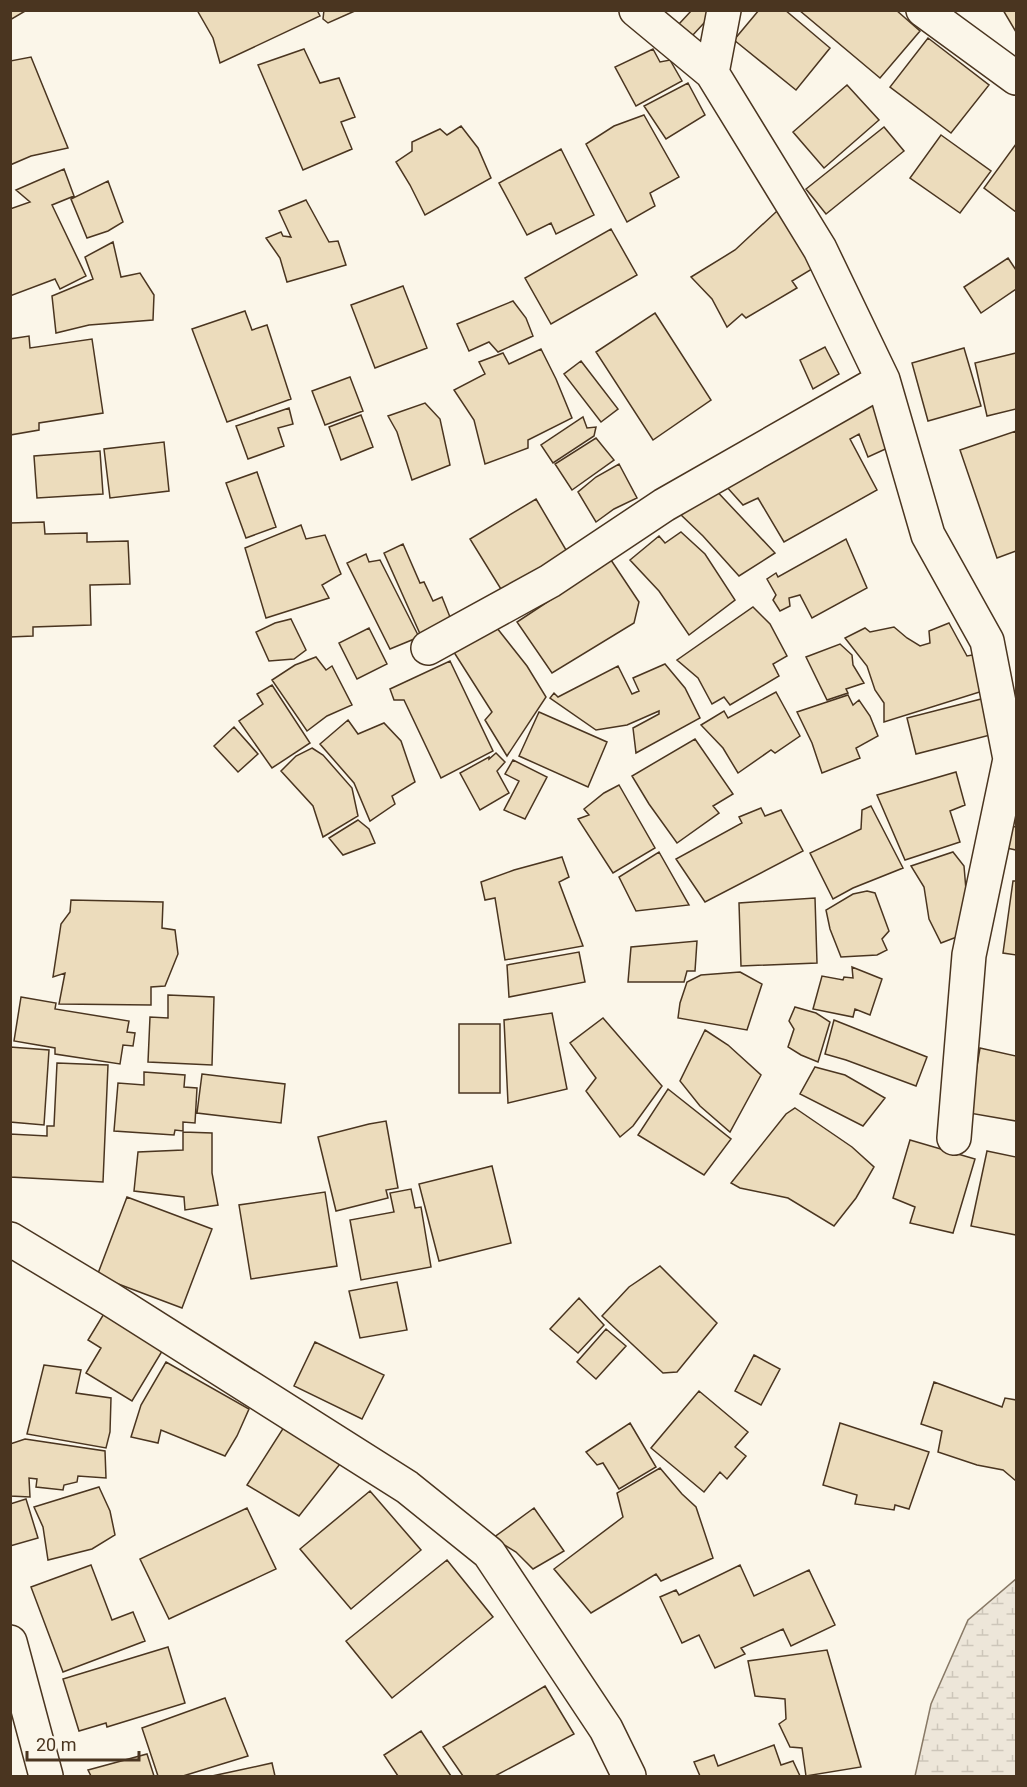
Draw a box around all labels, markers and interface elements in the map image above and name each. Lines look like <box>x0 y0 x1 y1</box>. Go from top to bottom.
scale bar <box>27 1724 140 1762</box>
text: 20 m <box>36 1734 76 1755</box>

